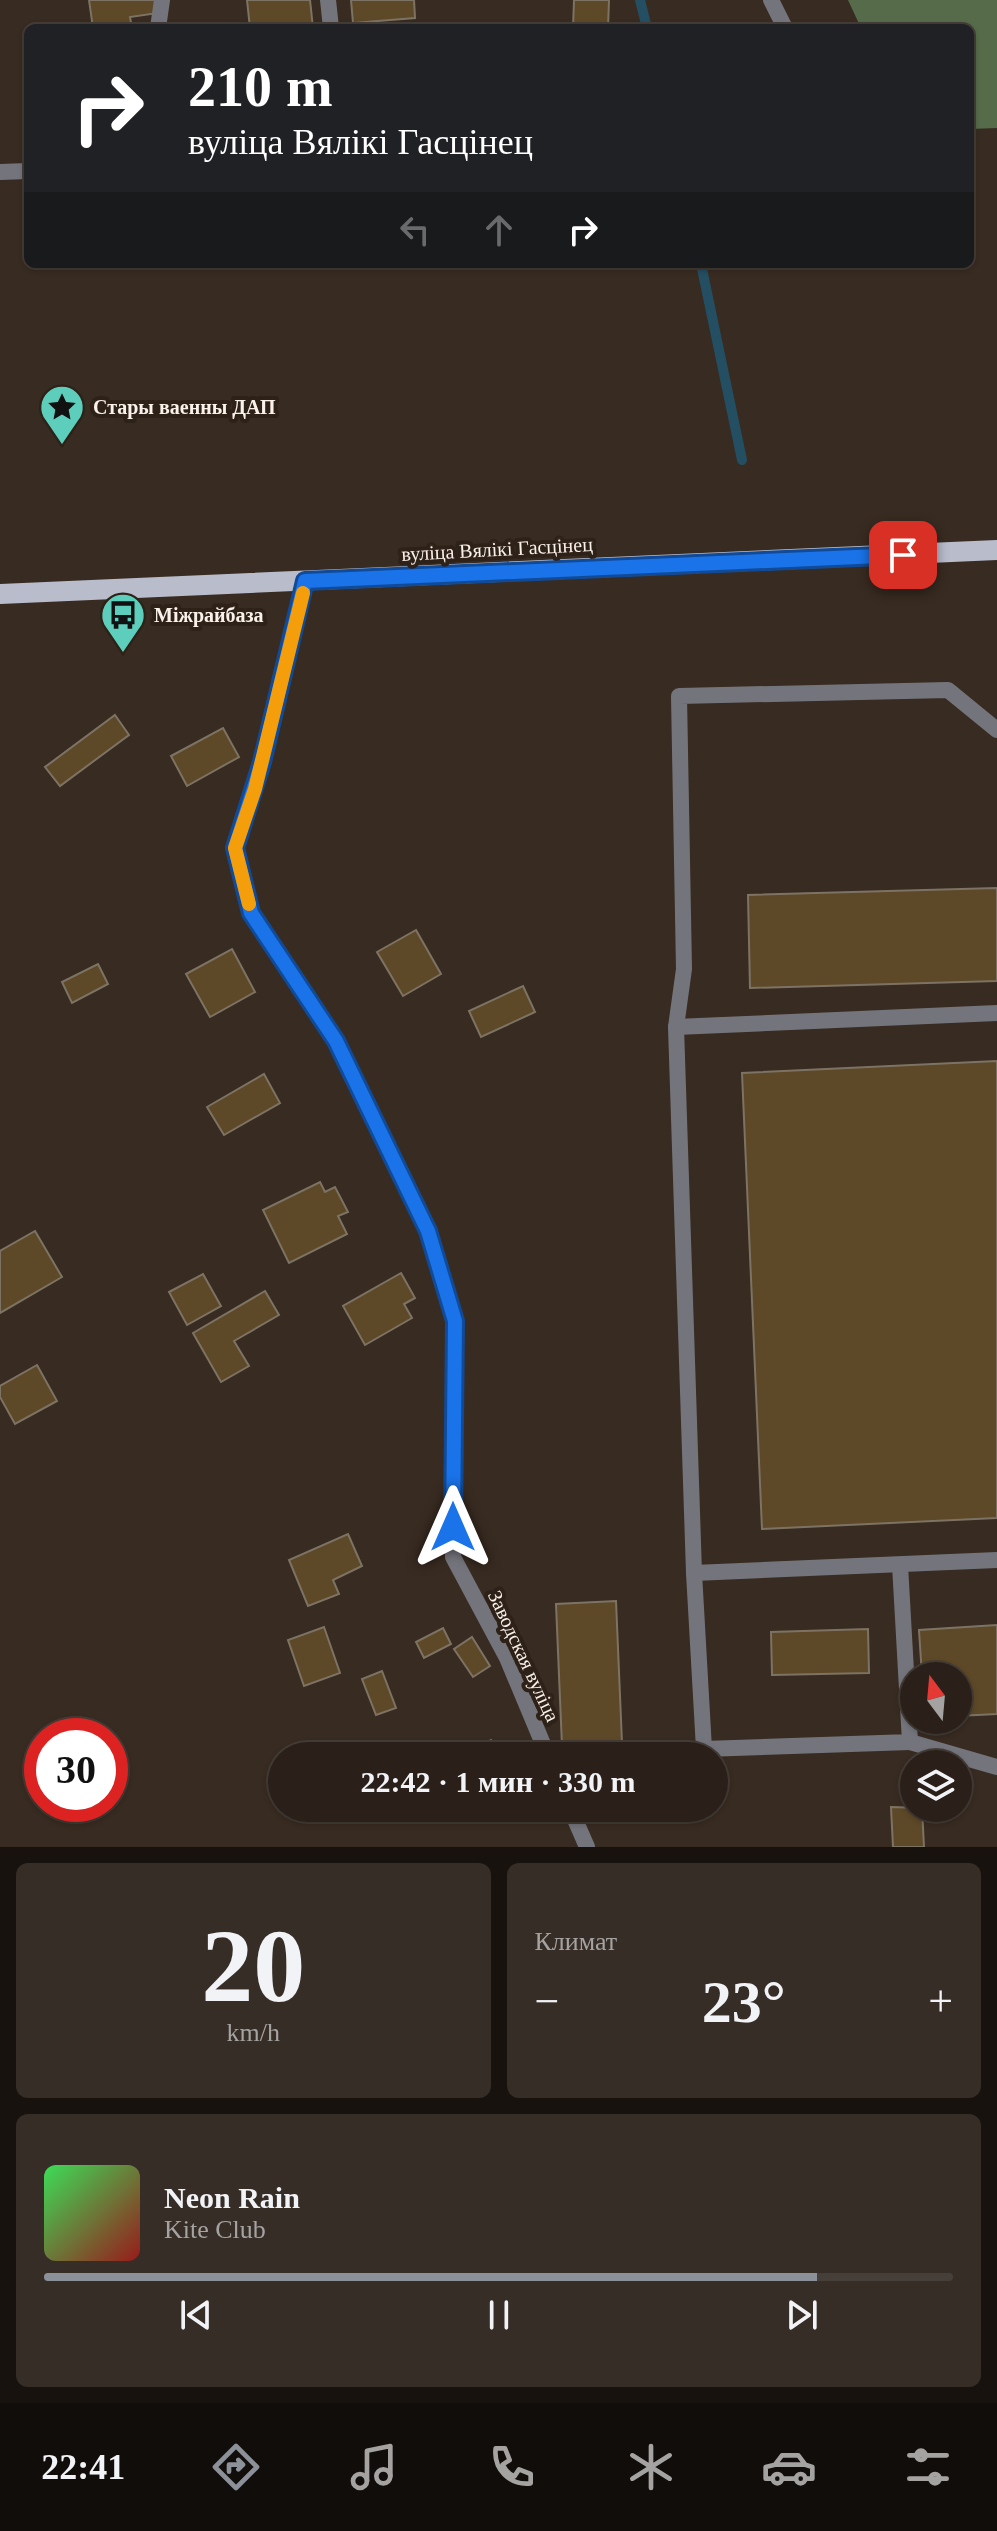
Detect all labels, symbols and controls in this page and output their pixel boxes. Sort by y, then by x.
icon: right [56,56,160,160]
text: 210 m [188,56,333,118]
text: вуліца Вялікі Гасцінец [188,122,533,162]
icon: left [393,208,437,252]
icon: ahead [477,208,521,252]
icon: right [561,208,605,252]
place icon: Стары ваенны ДАП [38,383,86,446]
place label: Стары ваенны ДАП [93,396,276,419]
pin [869,521,937,589]
street label: вуліца Вялікі Гасцінец [401,533,594,566]
icon: arrive [881,533,925,577]
bus stop icon: Міжрайбаза [99,591,147,654]
place label: Міжрайбаза [154,604,264,627]
position arrow [411,1485,495,1569]
street label: Заводская вуліца [483,1587,564,1726]
north arrow [900,1662,972,1734]
map controls [900,1662,972,1822]
speed limit sign: 30 [24,1718,128,1822]
button: layers [900,1750,972,1822]
text: 22:42 · 1 мин · 330 m [361,1765,636,1798]
text: 20 [201,1908,305,2023]
text: Климат [535,1927,617,1956]
text: 23° [702,1969,786,2035]
text: − [535,1977,559,2026]
text: + [928,1977,953,2026]
text: km/h [227,2018,280,2047]
text: Neon Rain [164,2181,300,2214]
text: Kite Club [164,2215,266,2244]
icon: previous [174,2293,218,2337]
icon: pause [477,2293,521,2337]
icon: next [780,2293,824,2337]
icon: directions [208,2439,264,2495]
icon: music [346,2439,402,2495]
icon: phone [484,2439,540,2495]
icon: climate [623,2439,679,2495]
icon: car [761,2439,817,2495]
icon: filters [900,2439,956,2495]
text: 22:41 [41,2447,125,2487]

